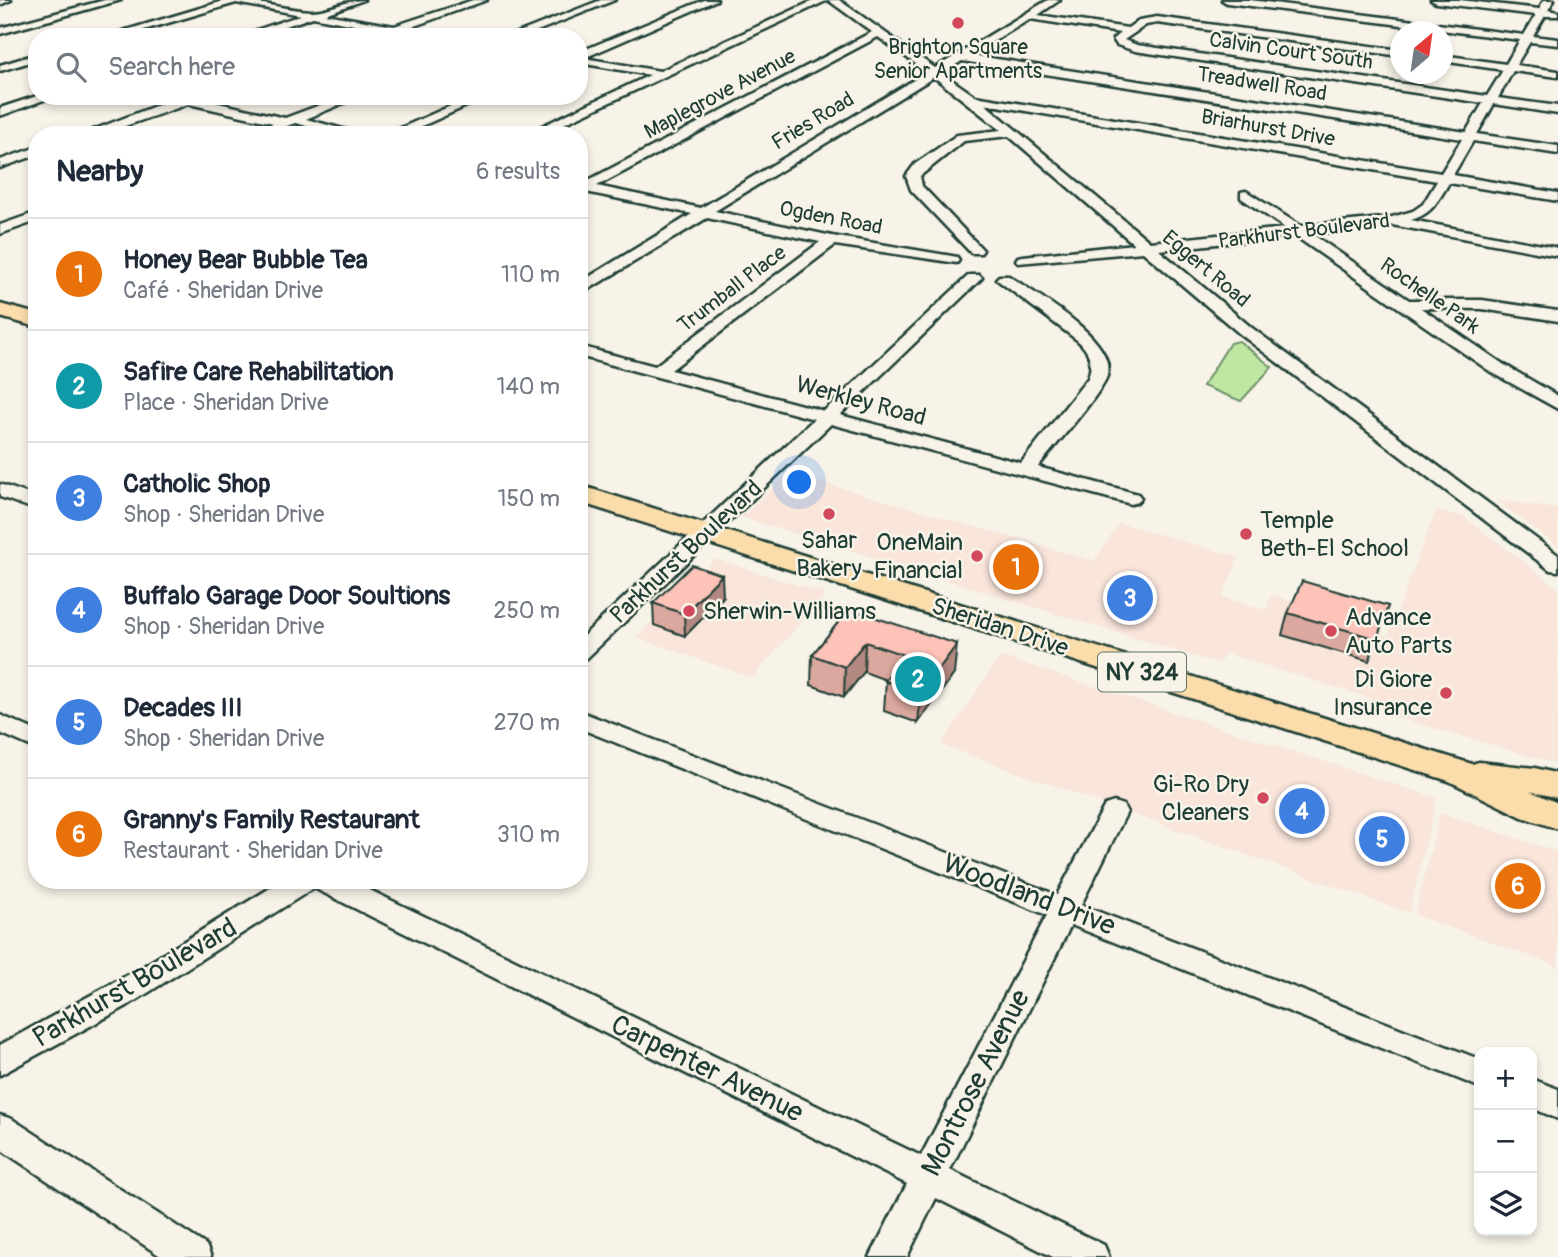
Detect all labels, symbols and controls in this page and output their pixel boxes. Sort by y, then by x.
marker: Brighton Square Senior Apartments [950,15,966,31]
north arrow [1390,21,1453,84]
street label: Calvin Court South [1207,26,1375,76]
search box [28,28,588,105]
place label: Brighton Square Senior Apartments [874,34,1043,85]
street label: Maplegrove Avenue [640,42,801,145]
icon: search [52,48,90,86]
text: Search here [108,51,235,83]
street label: Treadwell Road [1195,60,1329,108]
street label: Fries Road [767,86,859,156]
street label: Briarhurst Drive [1199,103,1338,153]
text: Nearby [56,153,143,190]
text: 6 results [476,157,560,186]
street label: Ogden Road [777,195,885,241]
street label: Parkhurst Boulevard [1217,207,1391,255]
street label: Eggert Road [1157,224,1255,314]
street label: Trumball Place [672,239,792,339]
text: Honey Bear Bubble Tea [123,244,368,276]
street label: Rochelle Park [1375,252,1485,340]
text: 1 [75,260,84,289]
text: 110 m [501,260,560,289]
text: Café · Sheridan Drive [123,276,323,305]
text: Safire Care Rehabilitation [123,356,394,388]
street label: Werkley Road [793,370,929,432]
text: 2 [73,372,85,401]
text: 140 m [497,372,560,401]
text: Place · Sheridan Drive [123,388,329,417]
your location [782,465,816,499]
text: Catholic Shop [123,468,271,500]
street label: Parkhurst Boulevard [604,474,768,630]
text: 3 [73,484,85,513]
text: 150 m [497,484,560,513]
text: Shop · Sheridan Drive [123,500,324,529]
marker: Sahar Bakery [821,506,837,522]
place label: Temple Beth-El School [1260,506,1409,563]
place label: Sahar Bakery [796,526,862,583]
marker: Temple Beth-El School [1238,526,1254,542]
place label: OneMain Financial [874,528,963,585]
pin: 1 [993,541,1039,593]
marker: OneMain Financial [969,548,985,564]
pin: 3 [1107,572,1153,624]
text: Buffalo Garage Door Soultions [123,580,450,612]
street label: Sheridan Drive [928,591,1072,663]
text: 4 [72,596,86,625]
text: 250 m [494,596,560,625]
place label: Sherwin-Williams [703,597,876,626]
marker: Sherwin-Williams [681,603,697,619]
place label: Advance Auto Parts [1345,603,1452,660]
text: Shop · Sheridan Drive [123,612,324,641]
marker: Advance Auto Parts [1323,623,1339,639]
road number: NY 324 [1098,652,1186,692]
pin: 2 [895,653,941,705]
place label: Di Giore Insurance [1333,665,1432,722]
marker: Di Giore Insurance [1438,685,1454,701]
text: Decades III [123,692,243,724]
text: 5 [73,708,85,737]
text: 270 m [494,708,560,737]
text: Shop · Sheridan Drive [123,724,324,753]
place label: Gi-Ro Dry Cleaners [1153,770,1249,827]
pin: 4 [1279,785,1325,837]
marker: Gi-Ro Dry Cleaners [1255,790,1271,806]
text: Granny's Family Restaurant [123,804,420,836]
pin: 5 [1359,813,1405,865]
text: 6 [72,820,86,849]
text: 310 m [497,820,560,849]
text: Restaurant · Sheridan Drive [123,836,383,865]
street label: Woodland Drive [938,846,1120,944]
pin: 6 [1495,860,1541,912]
street label: Parkhurst Boulevard [27,910,243,1056]
street label: Montrose Avenue [914,984,1038,1182]
street label: Carpenter Avenue [605,1007,809,1131]
map controls [1474,1047,1537,1236]
button: + [1474,1047,1537,1110]
button: − [1474,1110,1537,1173]
button: layers [1474,1173,1537,1236]

